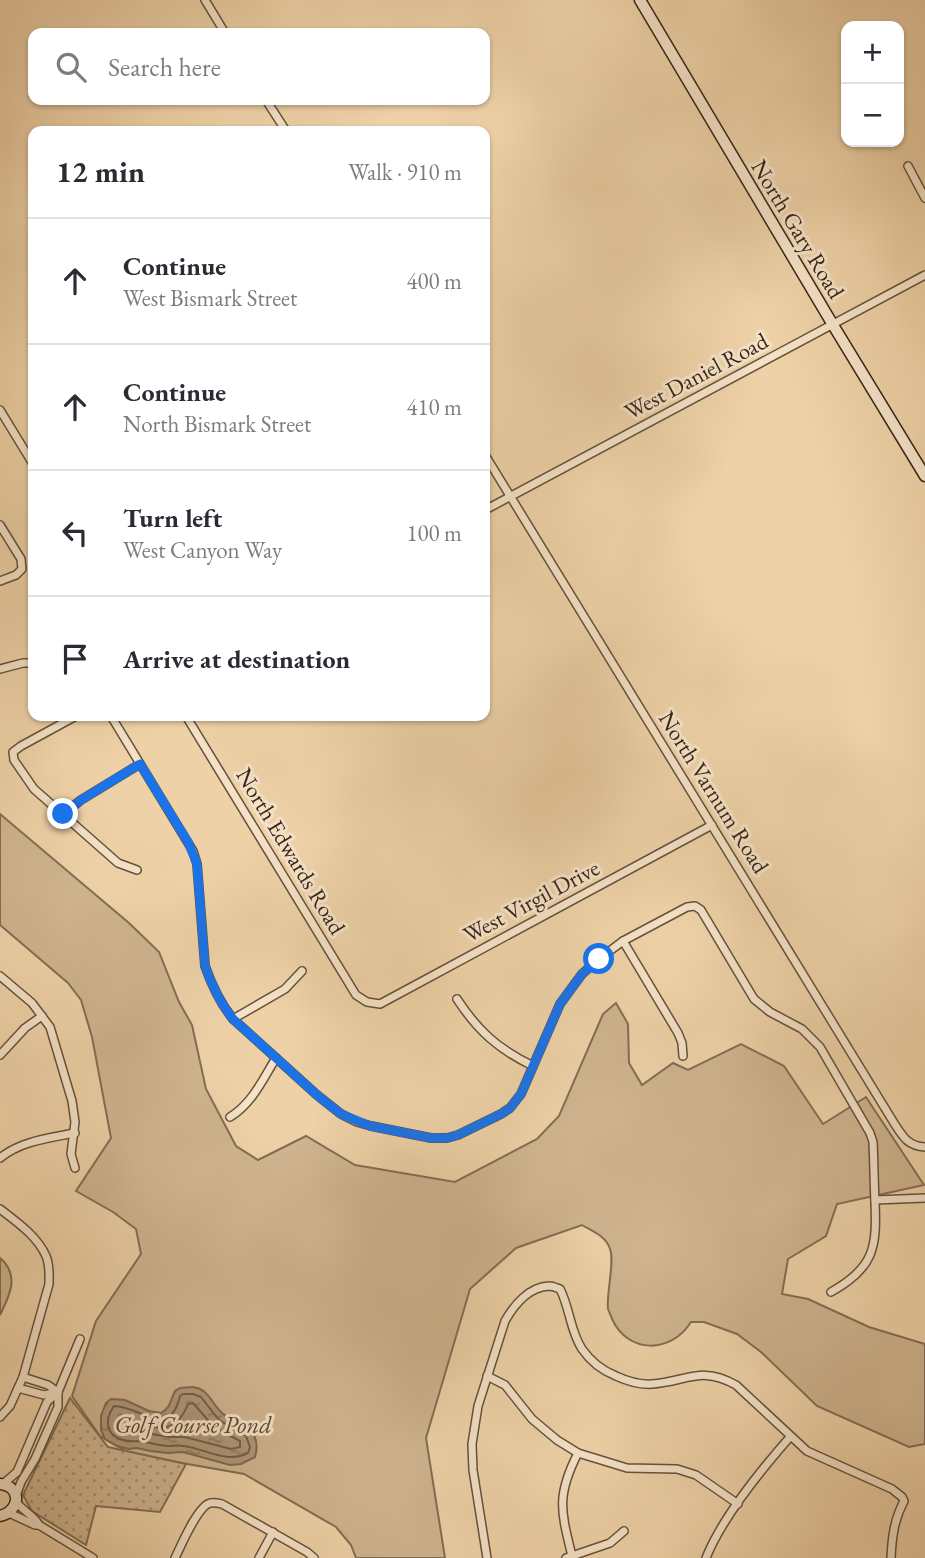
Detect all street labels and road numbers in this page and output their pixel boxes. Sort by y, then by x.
street label: North Gary Road [745,154,852,304]
street label: West Daniel Road [619,325,773,426]
street label: North Varnum Road [652,705,776,879]
street label: North Edwards Road [229,762,353,940]
street label: West Virgil Drive [458,852,604,950]

